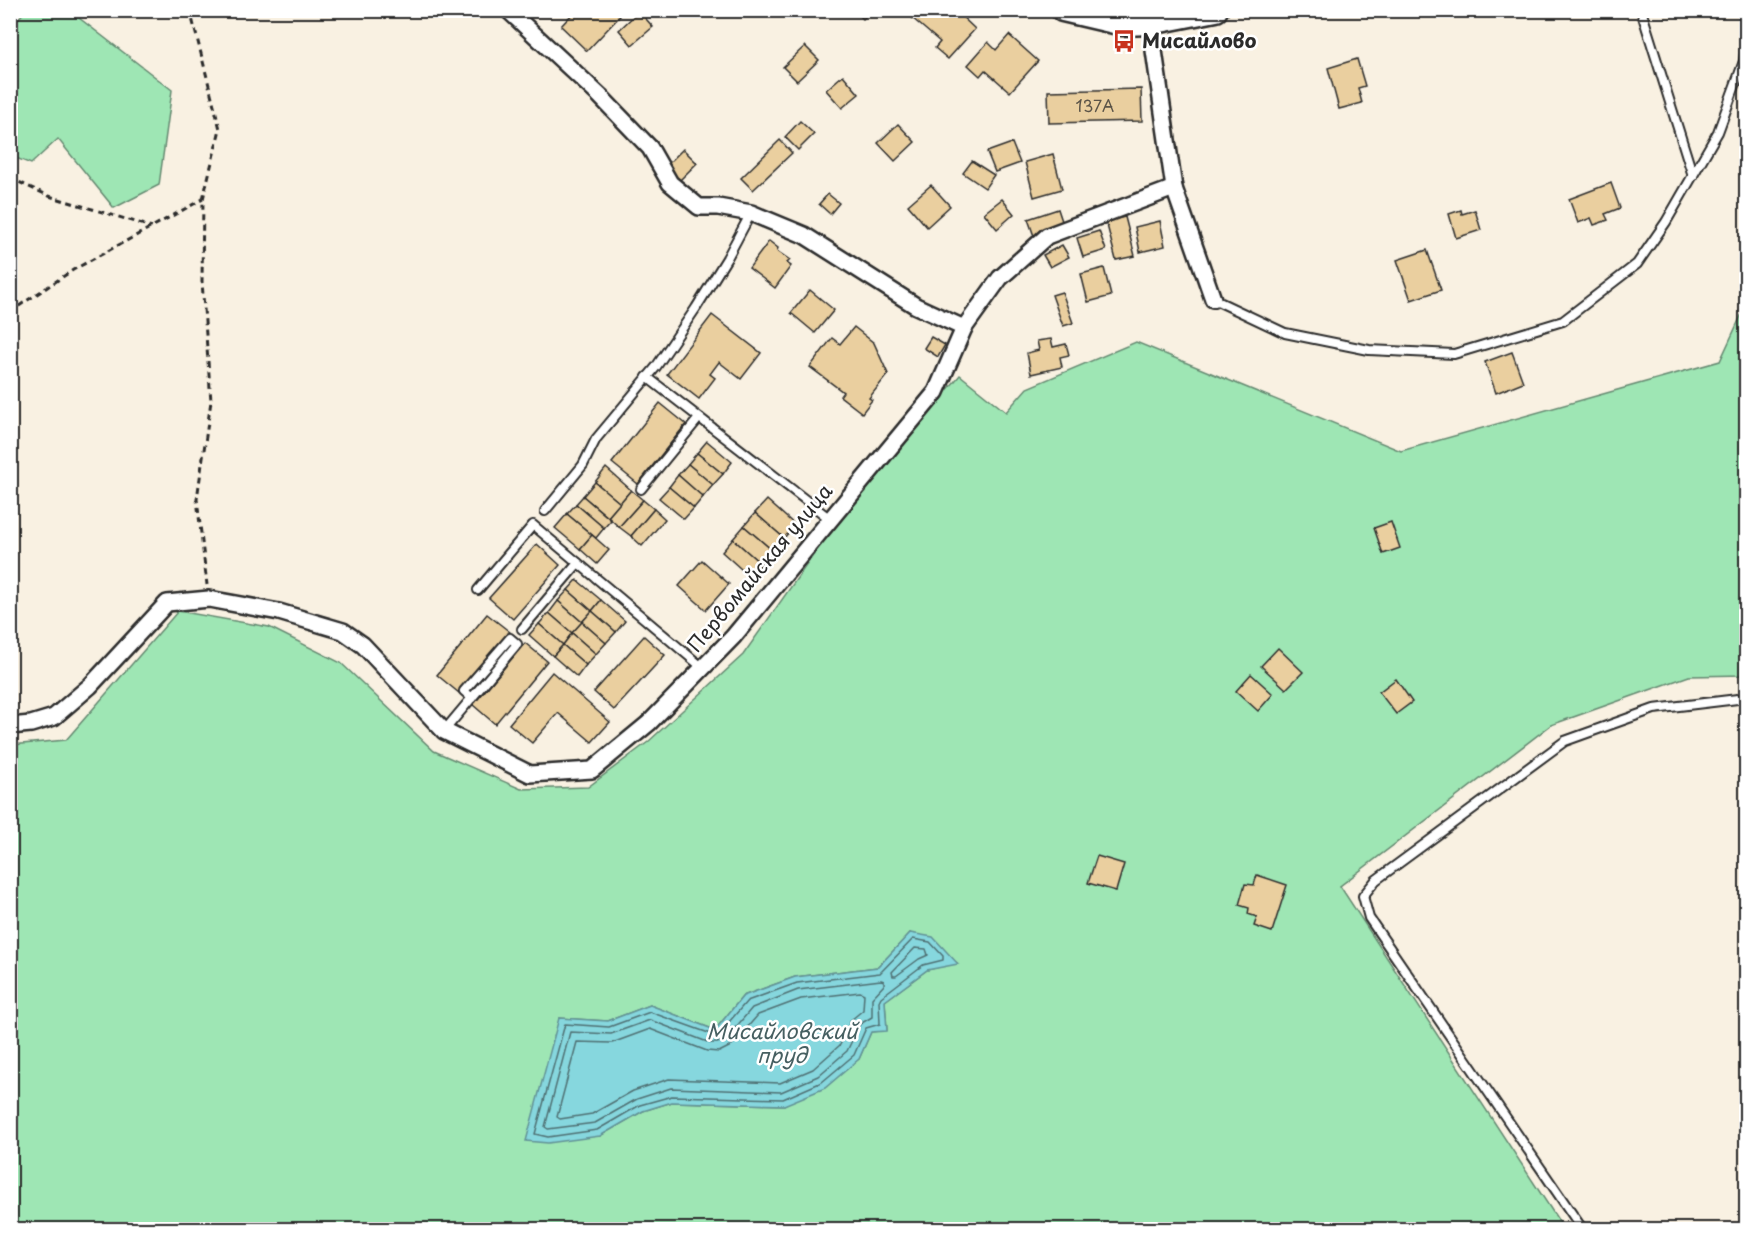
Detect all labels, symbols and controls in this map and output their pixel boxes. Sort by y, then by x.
place label: Мисайлово [1142,25,1257,55]
bus stop icon: Мисайлово [1111,28,1137,54]
house number: 137А [1076,93,1114,117]
street label: Первомайская улица [680,476,839,658]
water label: Мисайловский пруд [707,1014,860,1070]

